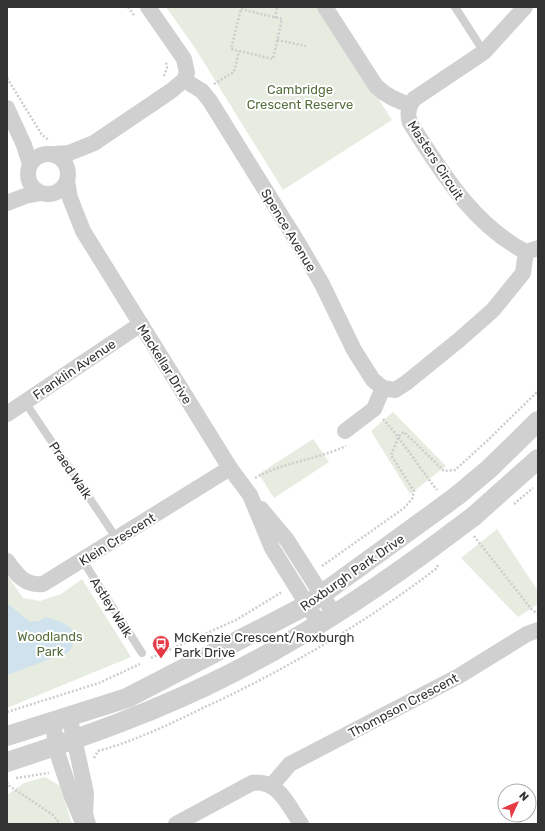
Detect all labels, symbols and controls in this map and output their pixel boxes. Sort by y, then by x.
park label: Cambridge Crescent Reserve [247,82,353,112]
street label: Masters Circuit [404,118,467,203]
street label: Spence Avenue [258,186,319,274]
street label: Mackellar Drive [134,322,195,407]
street label: Franklin Avenue [30,336,119,403]
street label: Praed Walk [46,439,95,502]
street label: Klein Crescent [76,510,158,569]
street label: Roxburgh Park Drive [297,531,408,615]
street label: Astley Walk [87,575,136,640]
park label: Woodlands Park [17,629,83,659]
place label: McKenzie Crescent/Roxburgh Park Drive [174,630,355,660]
bus stop icon: McKenzie Crescent/Roxburgh Park Drive [151,634,171,659]
street label: Thompson Crescent [346,670,461,741]
north arrow [497,783,537,823]
text: N [516,789,531,804]

